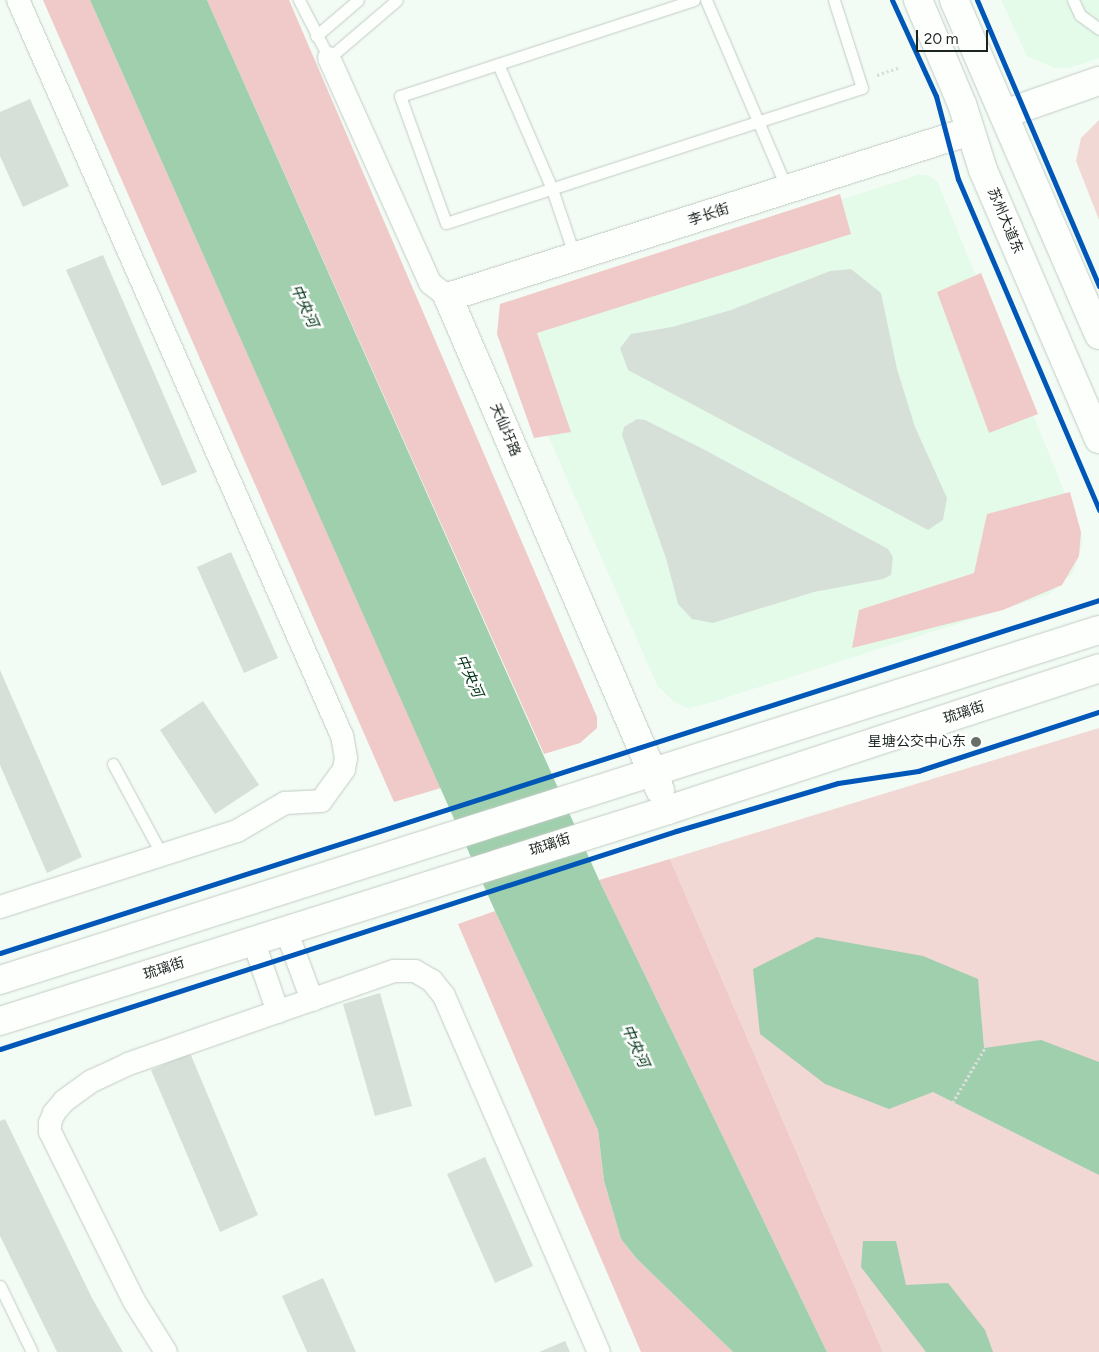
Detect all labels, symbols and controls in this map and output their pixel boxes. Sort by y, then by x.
scale bar [919,20,992,52]
text: 20 m [924,30,958,48]
street label: 苏州大道东 [984,186,1026,256]
street label: 李长街 [686,201,732,229]
water label: 中央河 [287,282,321,330]
street label: 天仙圩路 [486,401,524,459]
water label: 中央河 [452,652,486,700]
street label: 琉璃街 [941,699,987,727]
place label: 星塘公交中心东 [868,734,966,750]
marker: 星塘公交中心东 [970,736,982,748]
street label: 琉璃街 [527,831,573,859]
street label: 琉璃街 [141,955,187,983]
water label: 中央河 [618,1022,652,1070]

